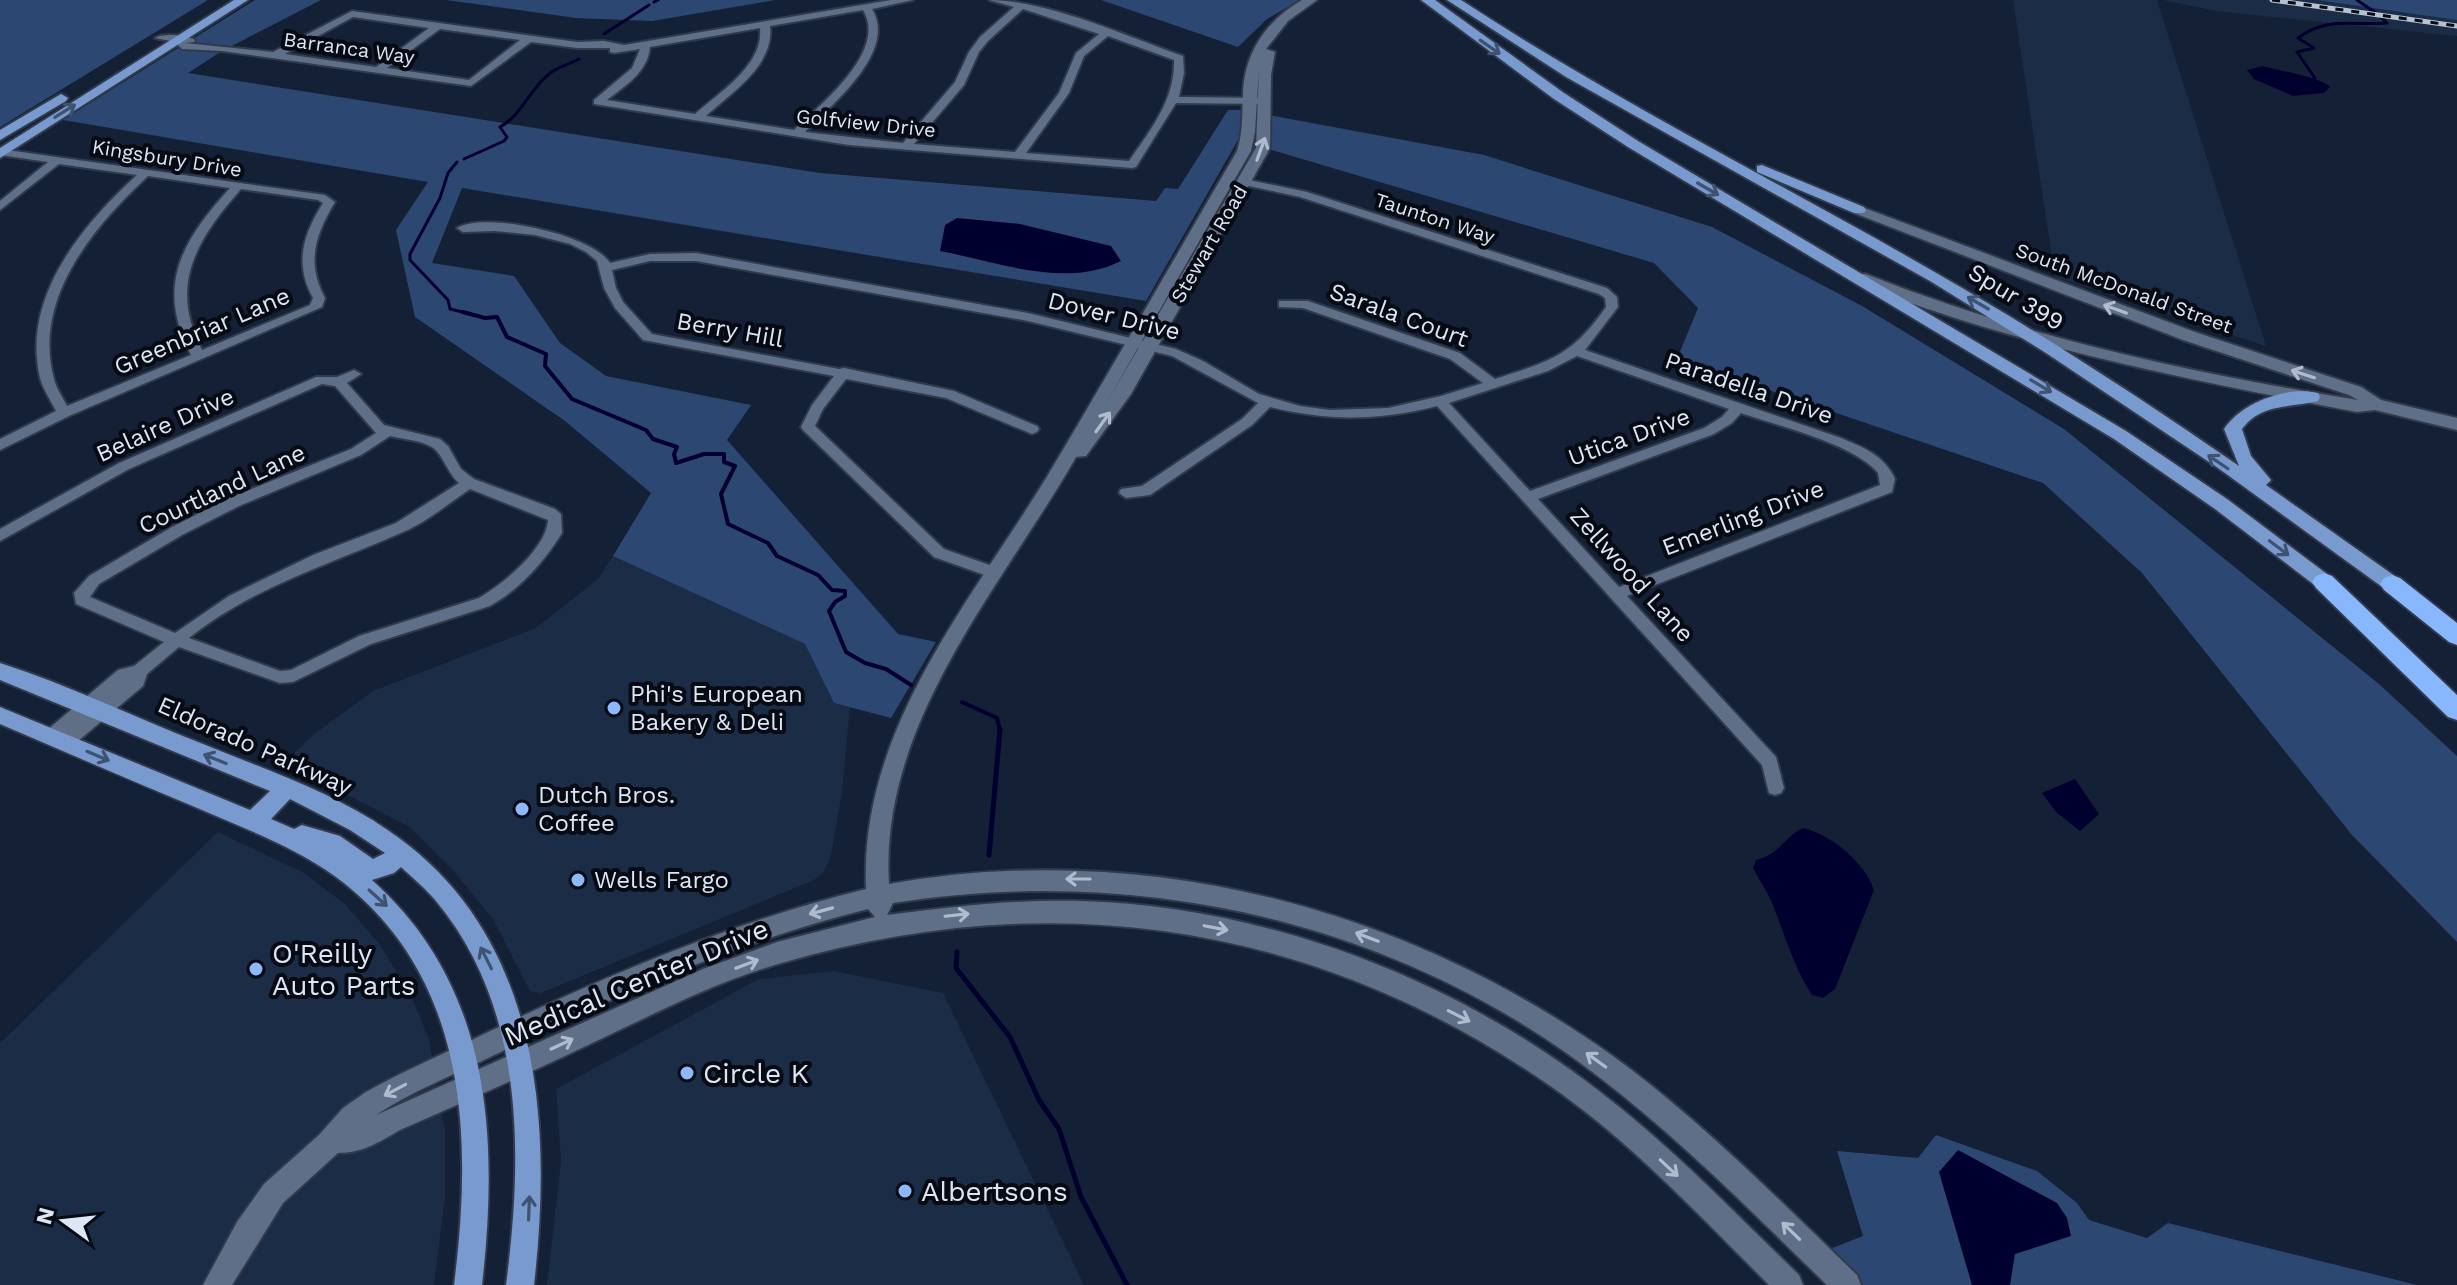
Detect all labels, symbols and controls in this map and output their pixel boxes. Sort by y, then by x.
street label: Barranca Way [282,27,417,69]
one-way arrow [1478,39,1500,55]
one-way arrow [53,103,76,119]
street label: Golfview Drive [795,104,937,142]
street label: Kingsbury Drive [90,134,244,182]
one-way arrow [1255,137,1269,161]
street label: Stewart Road [1166,181,1252,307]
one-way arrow [1696,181,1719,197]
street label: Taunton Way [1372,187,1499,249]
street label: South McDonald Street [2012,238,2236,339]
street label: Spur 399 [1963,258,2069,336]
street label: Sarala Court [1326,277,1472,353]
street label: Greenbriar Lane [110,281,294,381]
street label: Dover Drive [1045,286,1183,346]
one-way arrow [1966,295,1990,310]
one-way arrow [2103,301,2128,316]
street label: Berry Hill [675,307,786,353]
street label: Paradella Drive [1661,346,1837,430]
one-way arrow [2291,366,2316,381]
one-way arrow [2029,379,2052,395]
street label: Belaire Drive [92,382,238,468]
street label: Utica Drive [1564,402,1694,472]
one-way arrow [1095,412,1112,433]
street label: Courtland Lane [134,438,310,540]
one-way arrow [2207,454,2229,470]
street label: Emerling Drive [1658,474,1828,562]
street label: Zellwood Lane [1564,502,1700,648]
one-way arrow [2268,540,2289,557]
place label: Phi's European Bakery & Deli [630,680,803,736]
street label: Eldorado Parkway [154,691,357,802]
marker: Phi's European Bakery & Deli [605,699,623,717]
one-way arrow [85,750,110,765]
one-way arrow [203,751,228,765]
place label: Dutch Bros. Coffee [538,781,675,837]
marker: Dutch Bros. Coffee [513,800,531,818]
place label: Wells Fargo [594,866,729,894]
marker: Wells Fargo [569,871,587,889]
one-way arrow [1065,871,1092,887]
one-way arrow [367,889,387,907]
one-way arrow [809,904,834,919]
one-way arrow [943,907,970,922]
street label: Medical Center Drive [499,912,773,1053]
one-way arrow [1203,921,1228,936]
one-way arrow [1355,929,1380,943]
place label: O'Reilly Auto Parts [272,937,416,1002]
one-way arrow [478,946,494,970]
one-way arrow [734,956,759,970]
marker: O'Reilly Auto Parts [247,960,265,978]
one-way arrow [1447,1009,1471,1024]
one-way arrow [550,1036,574,1051]
one-way arrow [1585,1052,1607,1068]
place label: Circle K [703,1057,809,1090]
marker: Circle K [678,1064,696,1082]
one-way arrow [383,1083,407,1099]
one-way arrow [1659,1159,1679,1178]
place label: Albertsons [921,1175,1068,1208]
north arrow [24,1181,104,1261]
marker: Albertsons [896,1182,914,1200]
one-way arrow [522,1195,537,1222]
text: N [31,1205,59,1227]
one-way arrow [1782,1222,1801,1241]

